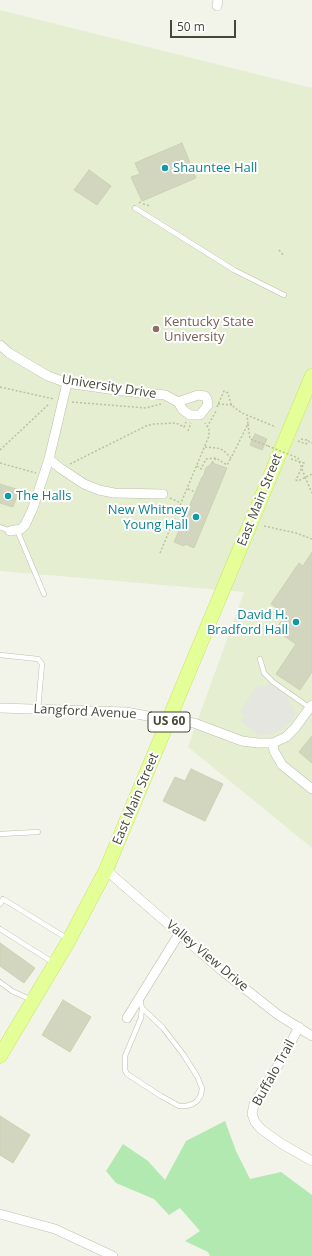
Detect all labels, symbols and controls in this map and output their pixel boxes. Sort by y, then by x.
scale bar [172,12,238,38]
text: 50 m [177,18,205,35]
place label: Shauntee Hall [173,160,257,176]
marker: Shauntee Hall [160,163,170,173]
place label: Kentucky State University [164,314,254,345]
marker: Kentucky State University [151,324,161,334]
street label: University Drive [61,372,157,402]
street label: East Main Street [234,451,286,549]
place label: The Halls [16,488,71,504]
marker: The Halls [3,491,13,501]
place label: New Whitney Young Hall [108,502,188,533]
marker: New Whitney Young Hall [191,512,201,522]
place label: David H. Bradford Hall [207,607,288,638]
marker: David H. Bradford Hall [291,617,301,627]
street label: Langford Avenue [33,702,137,722]
road number: US 60 [148,712,190,732]
street label: East Main Street [110,751,162,847]
street label: Valley View Drive [163,917,251,995]
street label: Buffalo Trail [249,1037,299,1109]

